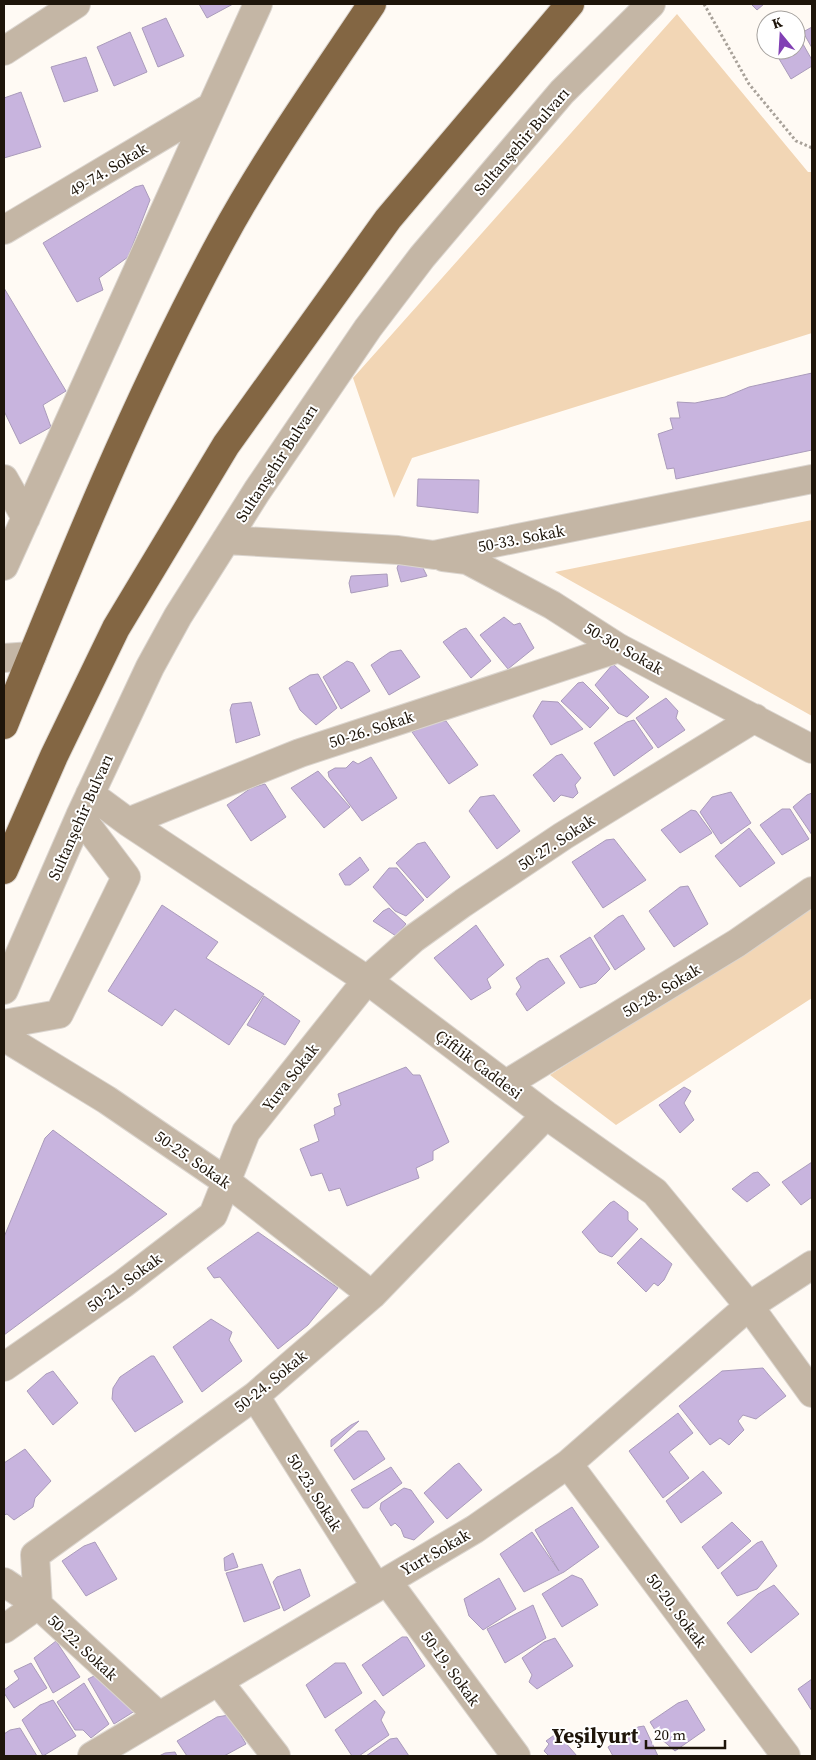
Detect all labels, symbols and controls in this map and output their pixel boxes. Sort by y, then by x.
north arrow [756,10,806,60]
text: K [769,12,785,34]
street label: Sultanşehir Bulvarı [468,82,574,200]
street label: 49-74. Sokak [65,137,152,201]
street label: Sultanşehir Bulvarı [230,400,322,526]
street label: 50-33. Sokak [476,519,567,557]
street label: 50-30. Sokak [580,616,668,680]
street label: 50-26. Sokak [326,705,416,753]
street label: Sultanşehir Bulvarı [42,750,118,884]
street label: 50-27. Sokak [513,809,599,875]
street label: 50-28. Sokak [618,958,705,1022]
street label: Çiftlik Caddesi [431,1024,527,1104]
street label: Yuva Sokak [257,1039,323,1115]
street label: 50-25. Sokak [151,1125,236,1193]
street label: 50-21. Sokak [82,1247,166,1317]
street label: 50-24. Sokak [229,1345,311,1417]
street label: 50-23. Sokak [282,1449,348,1535]
street label: Yurt Sokak [396,1523,474,1581]
street label: 50-20. Sokak [642,1568,712,1652]
street label: 50-22. Sokak [43,1609,123,1685]
street label: 50-19. Sokak [416,1626,486,1710]
scale bar [646,1718,725,1750]
district label: Yeşilyurt [552,1721,639,1750]
text: 20 m [654,1724,686,1745]

